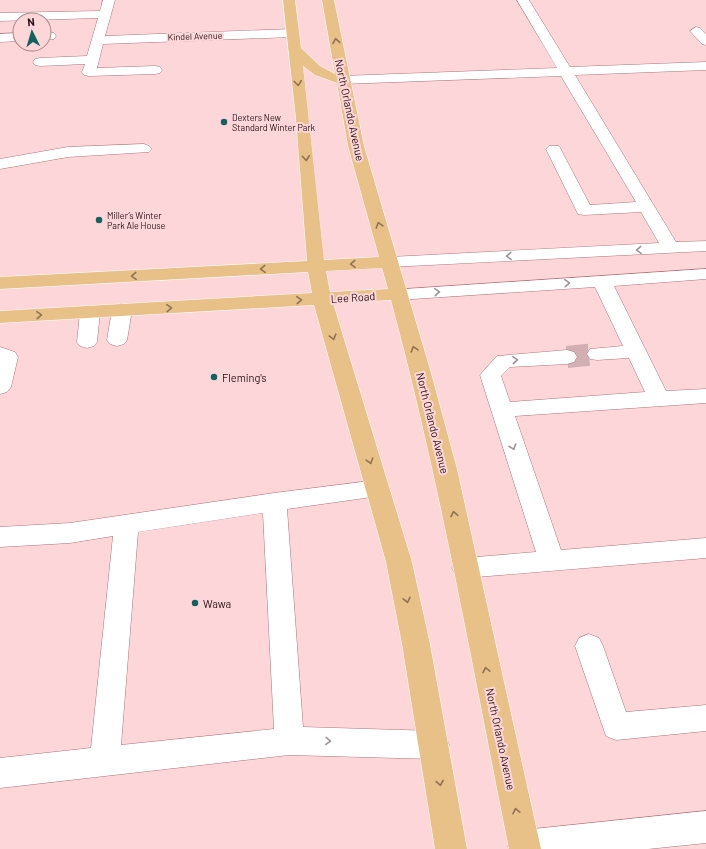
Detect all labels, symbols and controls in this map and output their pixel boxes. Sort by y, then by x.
north arrow [12,12,52,52]
text: N [27,15,35,28]
street label: Kindel Avenue [167,30,223,42]
one-way arrow [332,38,340,45]
street label: North Orlando Avenue [333,58,367,162]
one-way arrow [293,80,302,87]
place label: Dexters New Standard Winter Park [232,112,316,133]
marker: Dexters New Standard Winter Park [219,117,229,127]
one-way arrow [302,155,311,161]
place label: Miller’s Winter Park Ale House [107,210,166,231]
marker: Miller’s Winter Park Ale House [94,215,104,225]
one-way arrow [375,221,384,228]
one-way arrow [636,245,642,254]
one-way arrow [506,252,512,261]
one-way arrow [350,260,356,269]
one-way arrow [260,265,266,273]
one-way arrow [131,271,137,280]
one-way arrow [564,279,570,288]
one-way arrow [434,287,440,296]
street label: Lee Road [330,289,376,305]
one-way arrow [296,296,302,305]
one-way arrow [166,303,172,312]
one-way arrow [36,310,42,319]
one-way arrow [328,333,336,340]
one-way arrow [410,346,419,353]
one-way arrow [512,356,518,365]
place label: Fleming's [222,371,267,384]
street label: North Orlando Avenue [414,371,452,475]
marker: Fleming's [209,372,219,382]
one-way arrow [508,443,517,450]
one-way arrow [365,458,374,465]
one-way arrow [450,511,458,517]
place label: Wawa [203,597,231,610]
one-way arrow [402,597,410,603]
marker: Wawa [190,598,200,608]
one-way arrow [483,667,491,673]
street label: North Orlando Avenue [484,687,518,791]
one-way arrow [325,737,331,746]
one-way arrow [435,780,444,786]
one-way arrow [513,808,521,814]

